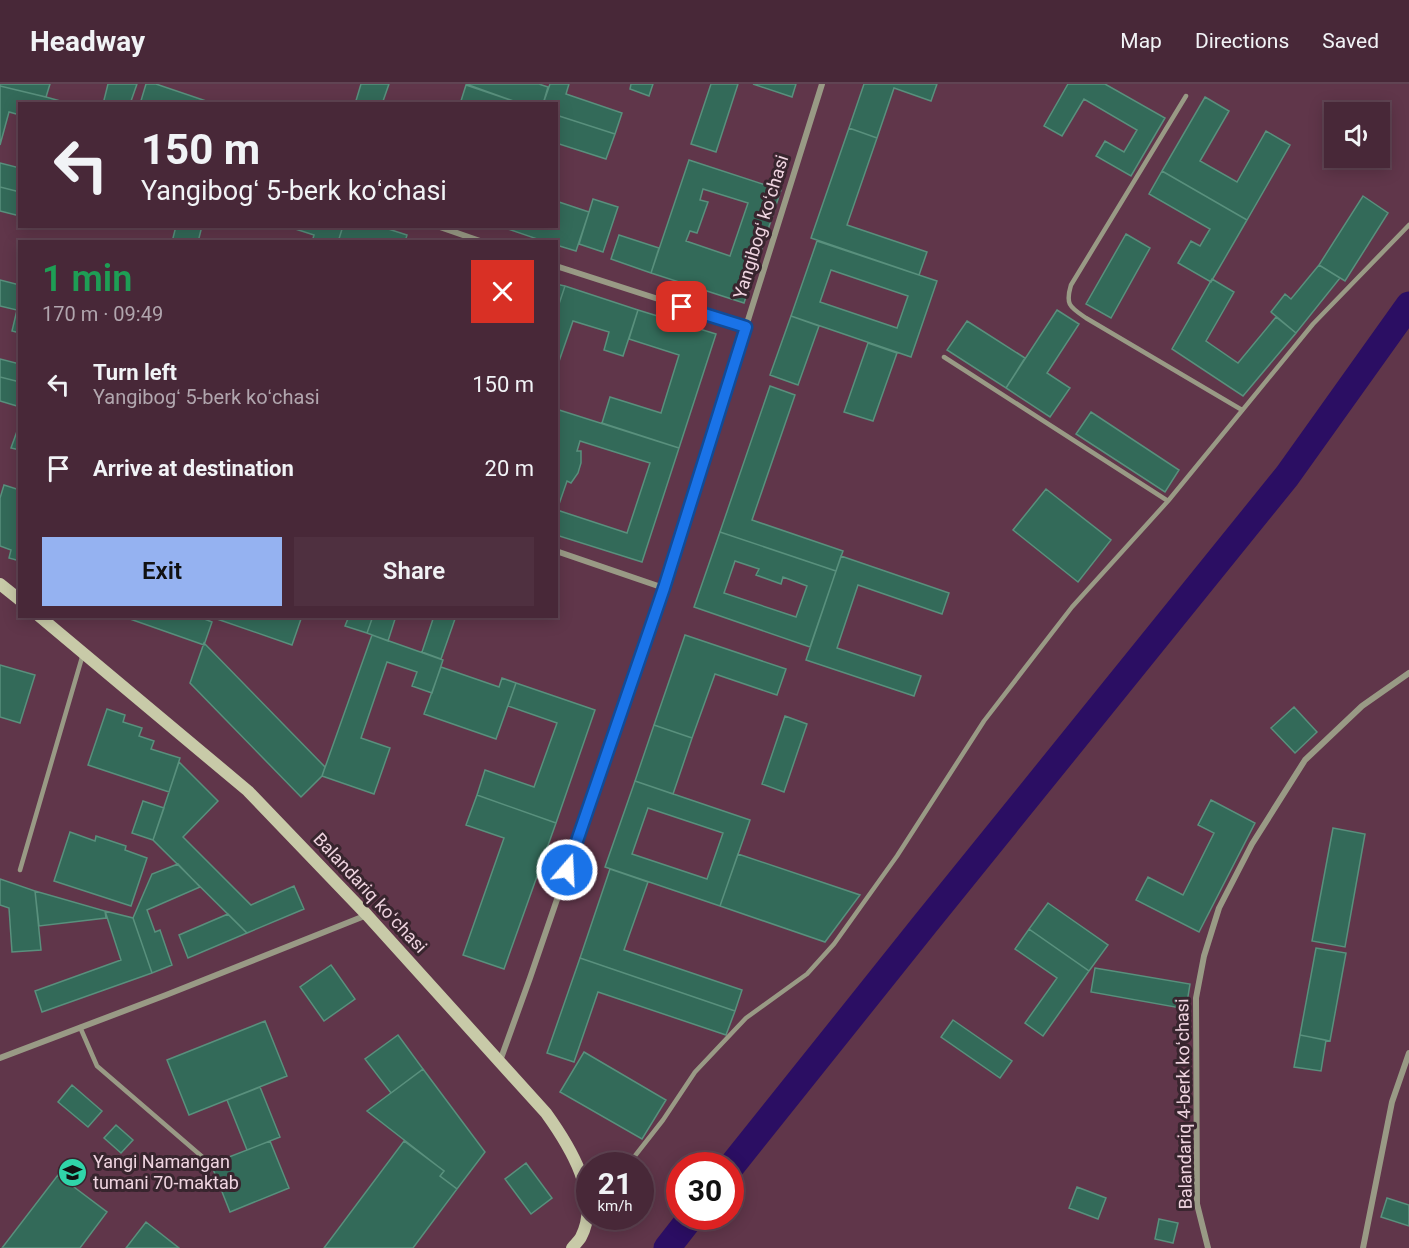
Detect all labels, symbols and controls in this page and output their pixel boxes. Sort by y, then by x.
text: Headway [30,25,145,58]
text: Map [1120,29,1162,53]
text: Directions [1195,29,1289,53]
text: Saved [1322,29,1379,53]
map controls [1324,102,1390,168]
button: sound [1324,102,1390,168]
text: 150 m [141,125,260,174]
icon: left [42,126,120,204]
street label: Yangibogʻ koʻchasi [729,152,792,301]
text: Yangibogʻ 5-berk koʻchasi [141,175,447,207]
text: 1 min [42,258,132,300]
button: close [471,260,534,323]
pin [656,281,707,332]
icon: arrive [665,290,698,323]
text: 170 m · 09:49 [42,302,163,326]
text: Turn left [93,360,177,385]
icon: left [42,368,75,401]
text: 150 m [472,372,534,397]
text: Yangibogʻ 5-berk koʻchasi [93,385,320,409]
icon: arrive [42,452,75,485]
text: Arrive at destination [93,456,294,481]
text: 20 m [485,456,534,481]
button: Exit [42,537,282,606]
button: Share [294,537,534,606]
street label: Balandariq koʻchasi [309,828,431,957]
position arrow [535,838,599,902]
street label: Balandariq 4-berk koʻchasi [1171,998,1196,1210]
place label: Yangi Namangan tumani 70-maktab [93,1151,239,1193]
speed limit sign: 30 [666,1152,744,1230]
school or university icon: Yangi Namangan tumani 70-maktab [56,1156,88,1188]
text: 21 [598,1166,632,1201]
text: km/h [597,1197,633,1215]

